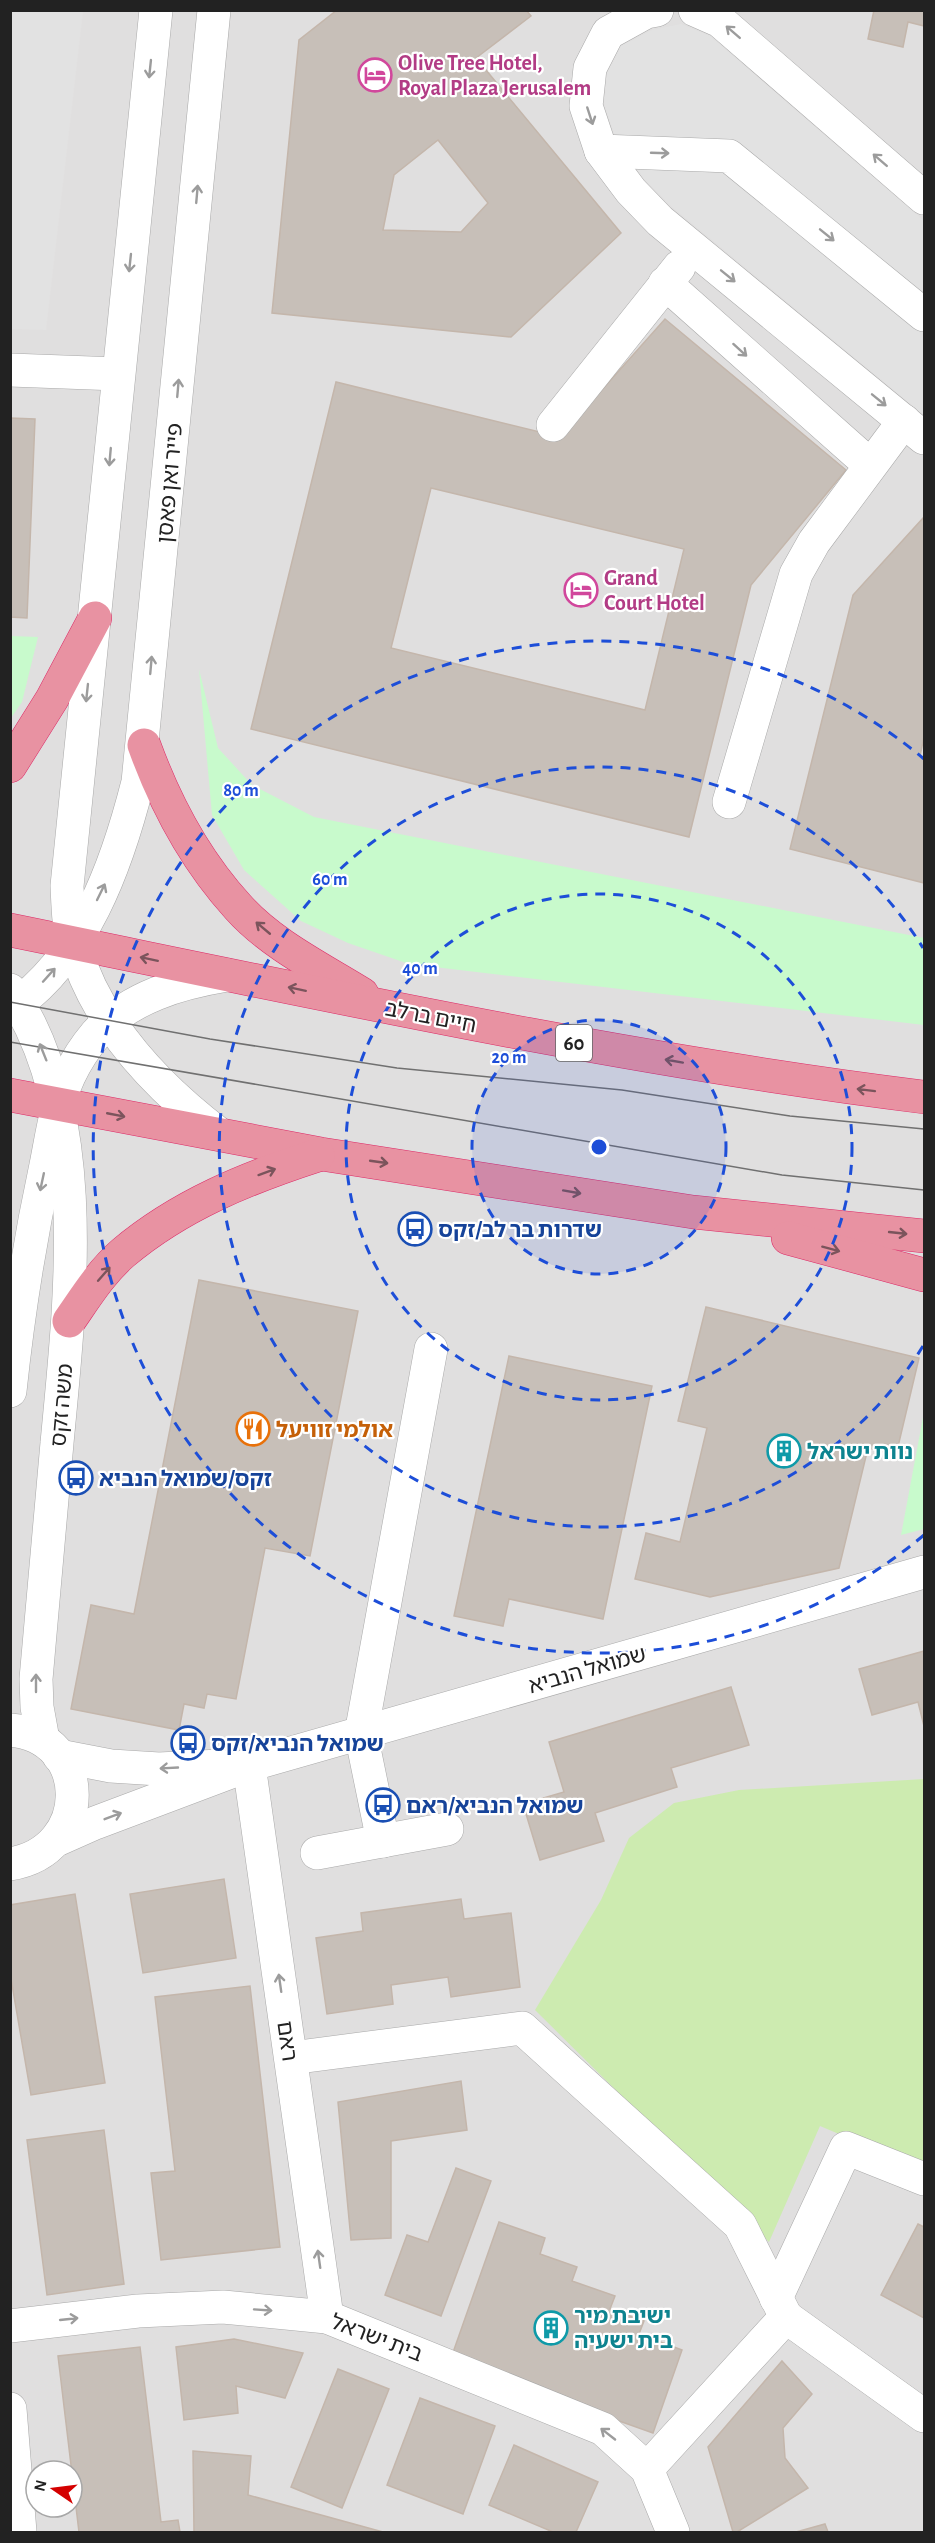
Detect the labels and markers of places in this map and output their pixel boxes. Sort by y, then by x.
place label: Olive Tree Hotel, Royal Plaza Jerusalem [398,52,591,100]
hotel icon: Olive Tree Hotel, Royal Plaza Jerusalem [357,57,393,93]
place label: Grand Court Hotel [604,567,705,614]
hotel icon: Grand Court Hotel [563,572,599,608]
centre of rings [589,1137,609,1157]
bus stop icon: שדרות בר לב/זקס [397,1211,433,1247]
place label: שדרות בר לב/זקס [438,1219,602,1241]
restaurant icon: אולמי זוויעל [235,1411,271,1447]
place label: אולמי זוויעל [276,1419,393,1441]
building icon: נוות ישראל [766,1433,802,1469]
place label: נוות ישראל [807,1441,913,1463]
bus stop icon: זקס/שמואל הנביא [58,1460,94,1496]
place label: זקס/שמואל הנביא [99,1468,272,1490]
bus stop icon: שמואל הנביא/זקס [170,1725,206,1761]
place label: שמואל הנביא/זקס [211,1733,384,1755]
bus stop icon: שמואל הנביא/ראם [365,1787,401,1823]
place label: שמואל הנביא/ראם [406,1795,584,1817]
place label: ישיבת מיר בית ישעיה [574,2305,673,2352]
building icon: ישיבת מיר בית ישעיה [533,2310,569,2346]

